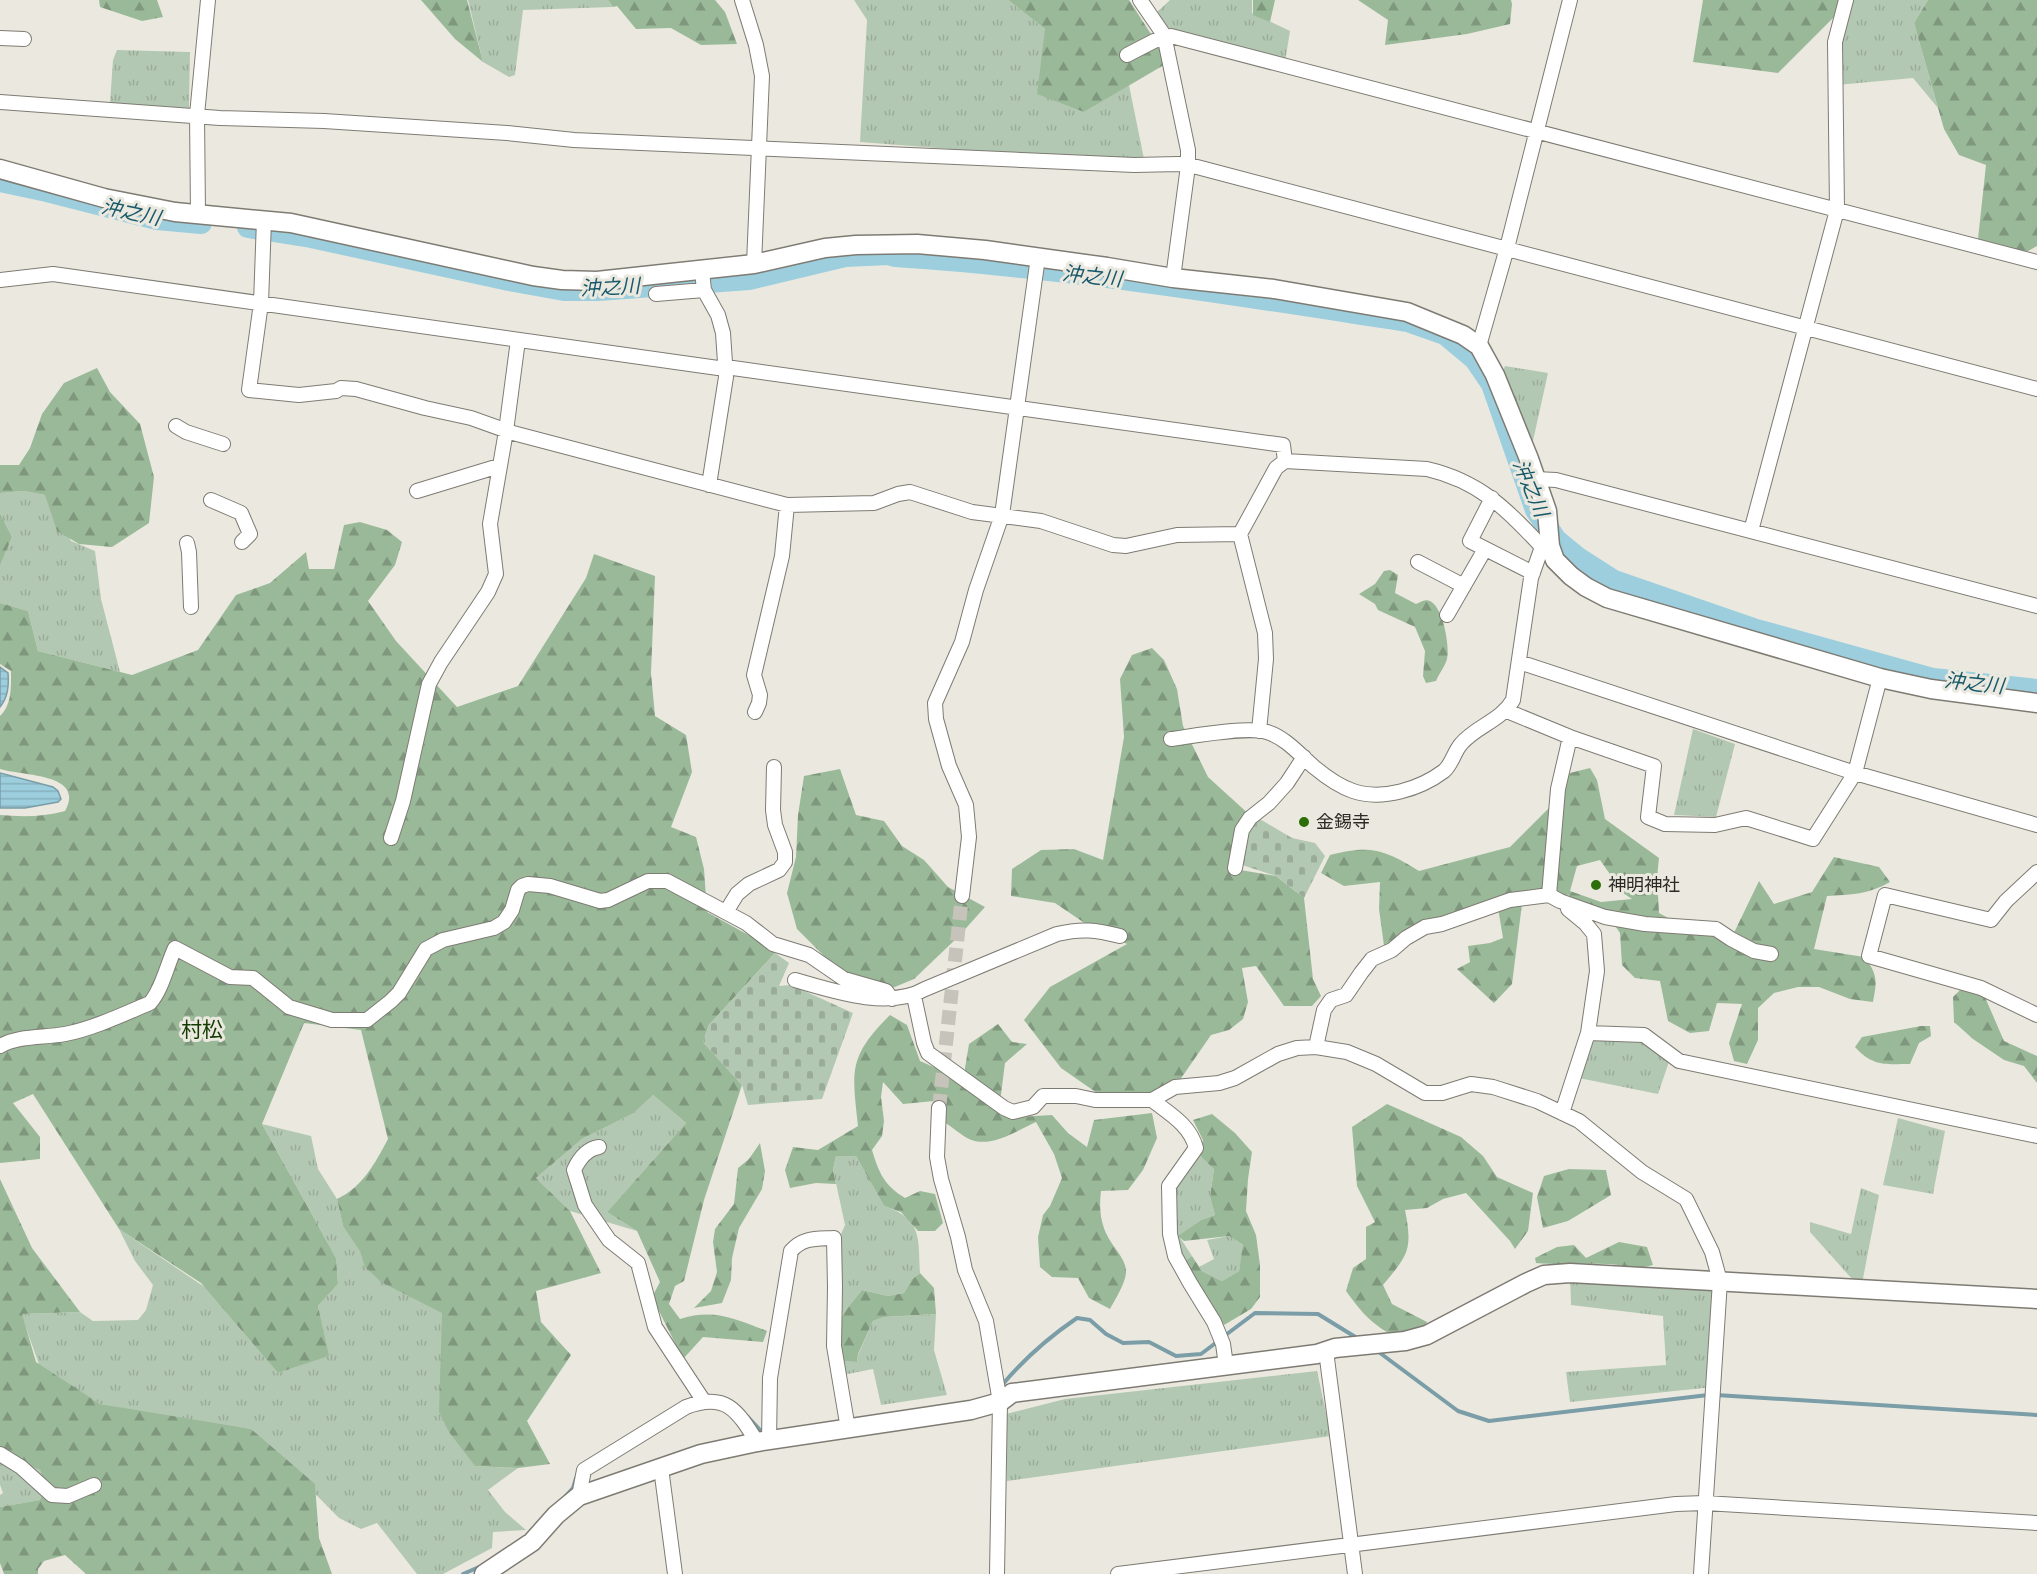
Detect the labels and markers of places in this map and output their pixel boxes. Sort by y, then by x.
place label: 金錫寺 [1316,810,1370,833]
marker: 金錫寺 [1297,815,1311,829]
place label: 神明神社 [1608,873,1680,896]
marker: 神明神社 [1589,878,1603,892]

